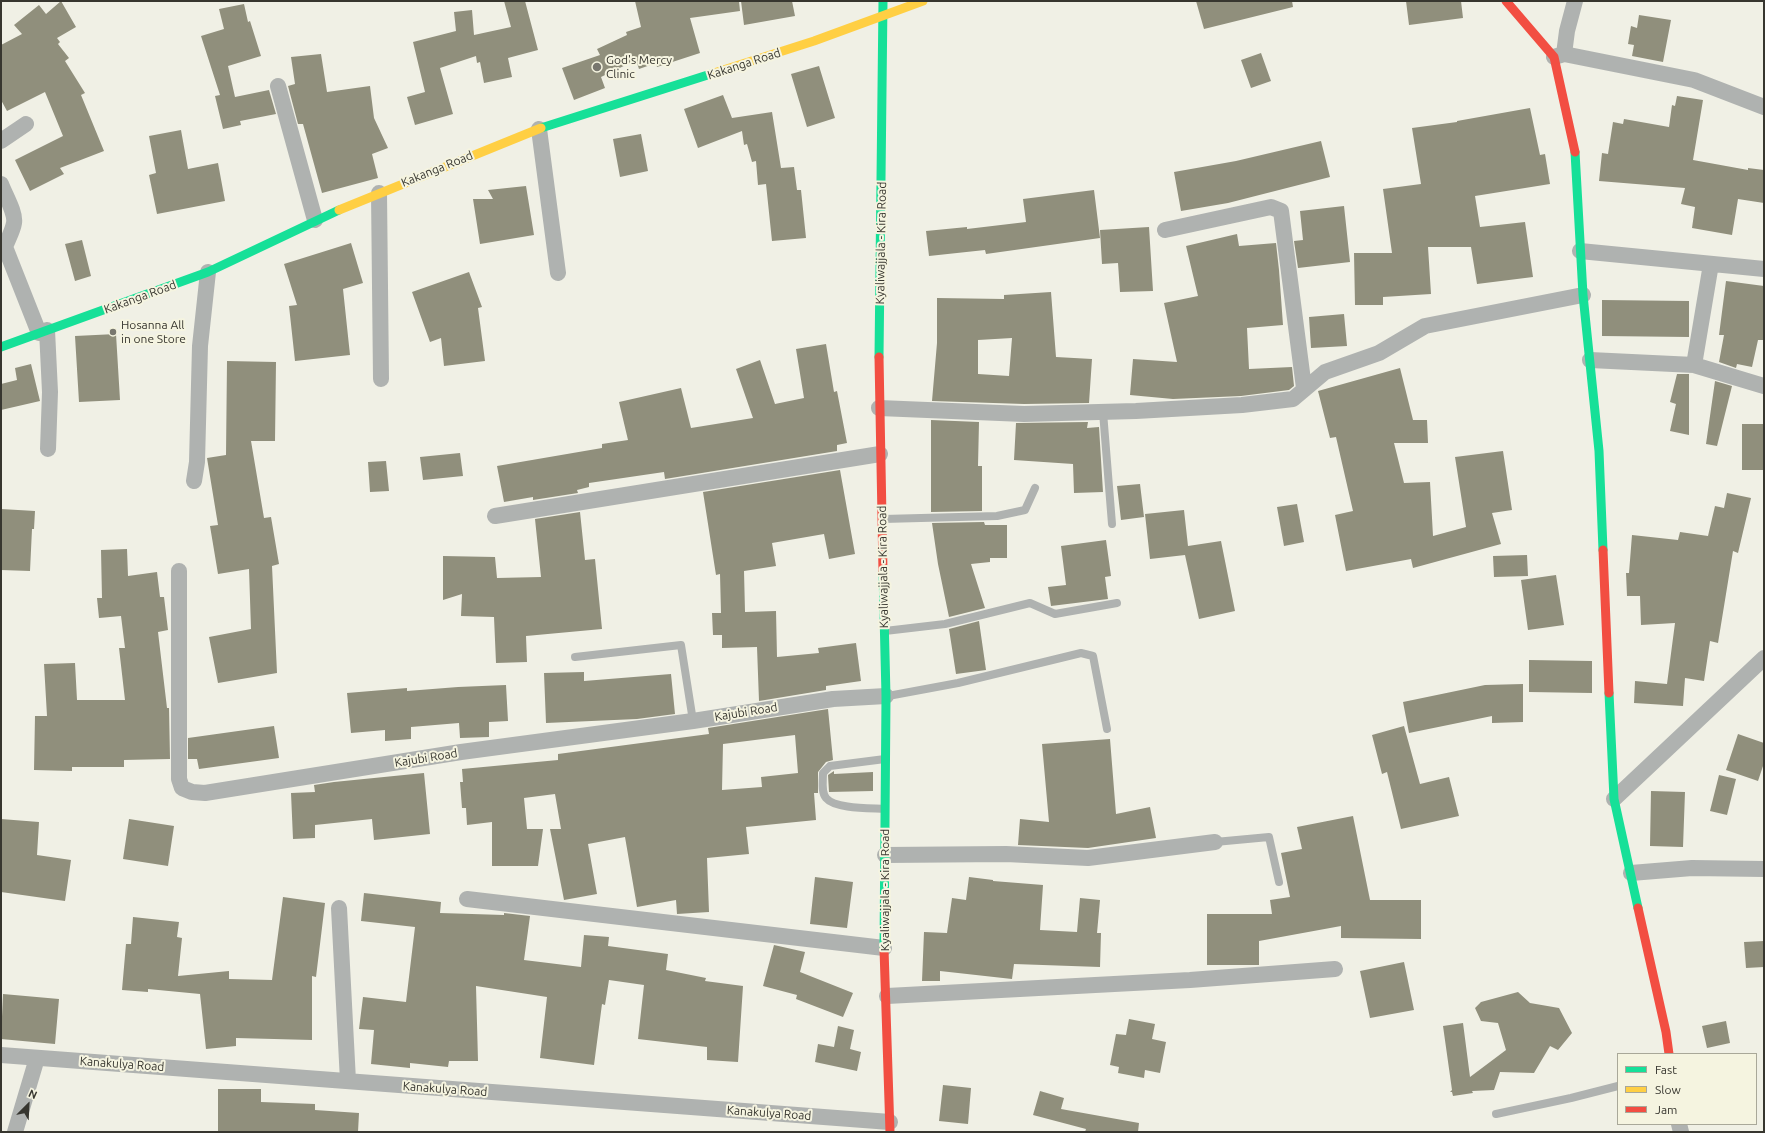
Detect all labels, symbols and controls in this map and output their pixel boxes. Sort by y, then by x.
street label: Kakanga Road [706,45,782,83]
place label: God's Mercy Clinic [606,53,672,81]
marker: God's Mercy Clinic [591,61,603,73]
street label: Kakanga Road [399,148,475,190]
street label: Kyaliwajjala - Kira Road [873,182,889,304]
street label: Kakanga Road [102,277,178,317]
place label: Hosanna All in one Store [121,318,186,346]
marker: Hosanna All in one Store [108,327,118,337]
street label: Kyaliwajjala - Kira Road [875,506,891,628]
street label: Kajubi Road [713,700,779,724]
street label: Kajubi Road [393,746,459,770]
street label: Kyaliwajjala - Kira Road [878,829,892,951]
legend [1617,1053,1757,1125]
street label: Kanakulya Road [79,1054,165,1074]
text: Fast [1655,1063,1677,1076]
street label: Kanakulya Road [402,1079,488,1099]
text: Slow [1655,1083,1681,1096]
north arrow [8,1085,48,1125]
text: N [27,1087,39,1101]
street label: Kanakulya Road [726,1103,812,1123]
text: Jam [1655,1103,1677,1116]

